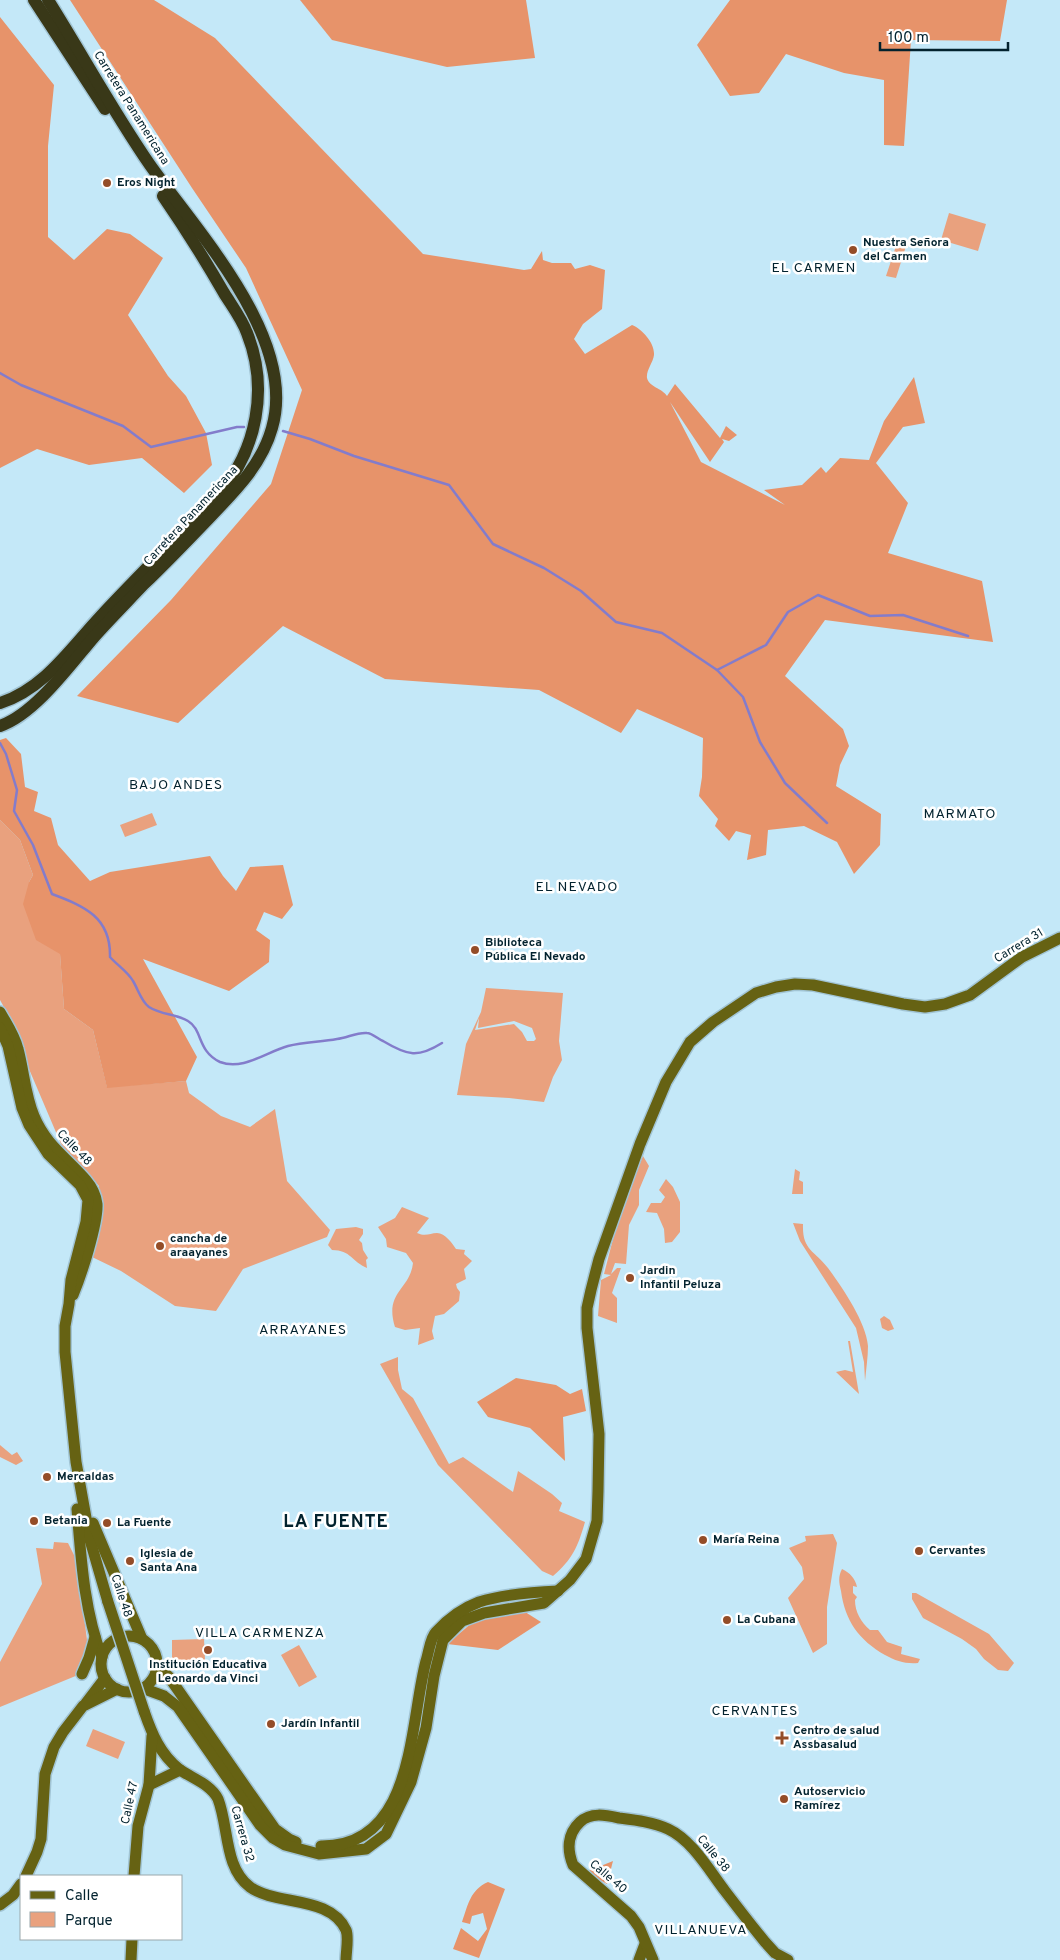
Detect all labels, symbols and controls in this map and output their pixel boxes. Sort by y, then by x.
scale bar [880,20,1008,52]
text: 100 m [888,29,929,48]
street label: Carretera Panamericana [89,48,173,168]
place label: Eros Night [117,175,176,191]
marker: Eros Night [101,177,113,189]
place label: Nuestra Señora del Carmen [863,235,949,265]
marker: Nuestra Señora del Carmen [847,244,859,256]
district label: EL CARMEN [772,260,856,277]
street label: Carretera Panamericana [140,463,242,569]
district label: BAJO ANDES [129,777,223,794]
district label: MARMATO [923,806,997,823]
district label: EL NEVADO [535,879,619,896]
street label: Carrera 31 [991,925,1047,967]
place label: Biblioteca Pública El Nevado [485,935,586,965]
marker: Biblioteca Pública El Nevado [469,944,481,956]
street label: Calle 48 [53,1126,95,1170]
place label: cancha de araayanes [170,1231,228,1261]
marker: cancha de araayanes [154,1240,166,1252]
place label: Jardin Infantil Peluza [640,1263,721,1293]
marker: Jardin Infantil Peluza [624,1272,636,1284]
district label: ARRAYANES [259,1322,347,1339]
place label: Mercaldas [57,1469,114,1485]
marker: Mercaldas [41,1471,53,1483]
district label: LA FUENTE [283,1511,389,1534]
place label: Betania [44,1513,88,1529]
marker: Betania [28,1515,40,1527]
place label: La Fuente [117,1515,172,1531]
marker: La Fuente [101,1517,113,1529]
place label: María Reina [713,1532,779,1548]
marker: María Reina [697,1534,709,1546]
place label: Cervantes [929,1543,986,1559]
marker: Cervantes [913,1545,925,1557]
place label: Iglesia de Santa Ana [140,1546,197,1576]
marker: Iglesia de Santa Ana [124,1555,136,1567]
street label: Calle 48 [107,1572,135,1620]
place label: La Cubana [737,1612,796,1628]
marker: La Cubana [721,1614,733,1626]
district label: VILLA CARMENZA [195,1625,325,1642]
marker: Institución Educativa Leonardo da Vinci [202,1644,214,1656]
place label: Institución Educativa Leonardo da Vinci [149,1657,267,1687]
district label: CERVANTES [712,1703,798,1720]
place label: Jardín Infantil [281,1716,360,1732]
marker: Jardín Infantil [265,1718,277,1730]
place label: Centro de salud Assbasalud [793,1723,880,1753]
marker: Centro de salud Assbasalud [775,1731,789,1745]
street label: Calle 47 [118,1780,142,1826]
place label: Autoservicio Ramírez [794,1784,866,1814]
marker: Autoservicio Ramírez [778,1793,790,1805]
street label: Carrera 32 [226,1804,258,1864]
street label: Calle 38 [693,1832,733,1876]
street label: Calle 40 [586,1856,630,1898]
legend [20,1875,182,1940]
text: Calle [65,1887,99,1906]
text: Parque [65,1912,113,1931]
district label: VILLANUEVA [654,1922,748,1939]

